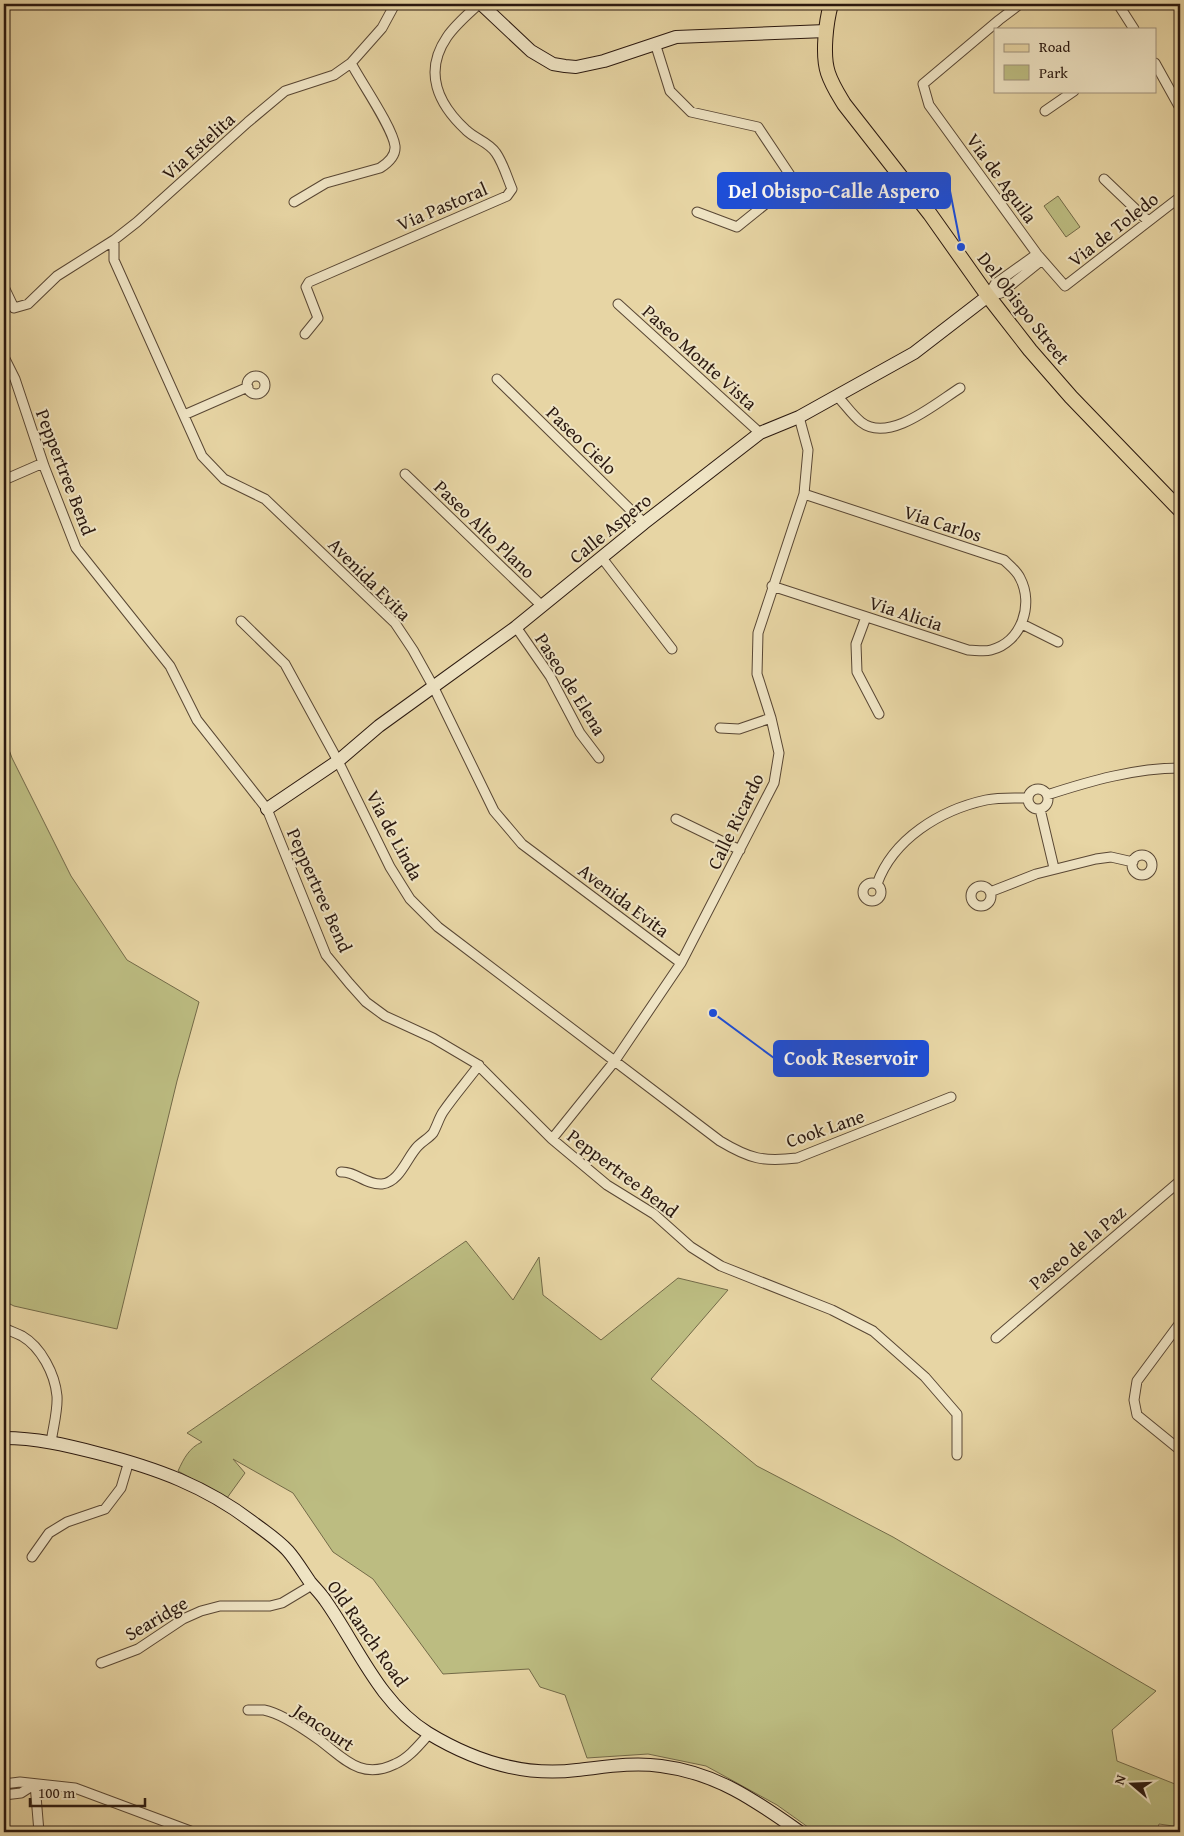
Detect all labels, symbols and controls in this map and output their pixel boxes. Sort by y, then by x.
legend [994,28,1156,92]
text: Road [1039,36,1070,57]
text: Park [1039,62,1068,83]
street label: Via Estelita [155,105,241,187]
street label: Via de Aguila [960,127,1044,229]
callout: Del Obispo-Calle Aspero [718,173,950,208]
street label: Via Pastoral [392,174,492,238]
text: Del Obispo-Calle Aspero [728,176,940,205]
street label: Via de Toledo [1062,185,1164,273]
street label: Del Obispo Street [971,246,1077,371]
street label: Paseo Monte Vista [636,298,764,416]
street label: Paseo Cielo [540,399,624,481]
street label: Peppertree Bend [29,405,103,540]
street label: Paseo Alto Plano [428,473,542,585]
street label: Calle Aspero [563,486,657,570]
street label: Via Carlos [900,497,986,549]
street label: Avenida Evita [322,531,418,627]
street label: Via Alicia [866,588,946,638]
street label: Paseo de Elena [528,627,614,741]
street label: Calle Ricardo [700,768,770,874]
street label: Via de Linda [360,785,431,885]
street label: Peppertree Bend [280,823,360,957]
street label: Avenida Evita [572,856,676,944]
callout: Cook Reservoir [774,1041,928,1076]
text: Cook Reservoir [784,1043,918,1072]
street label: Cook Lane [782,1101,868,1154]
street label: Peppertree Bend [561,1122,685,1225]
street label: Paseo de la Paz [1023,1198,1131,1296]
street label: Old Ranch Road [321,1574,416,1693]
street label: Searidge [119,1589,193,1647]
street label: Jencourt [286,1695,360,1758]
north arrow [1106,1758,1156,1808]
text: N [1109,1771,1131,1787]
scale bar [30,1776,145,1808]
text: 100 m [38,1782,76,1803]

